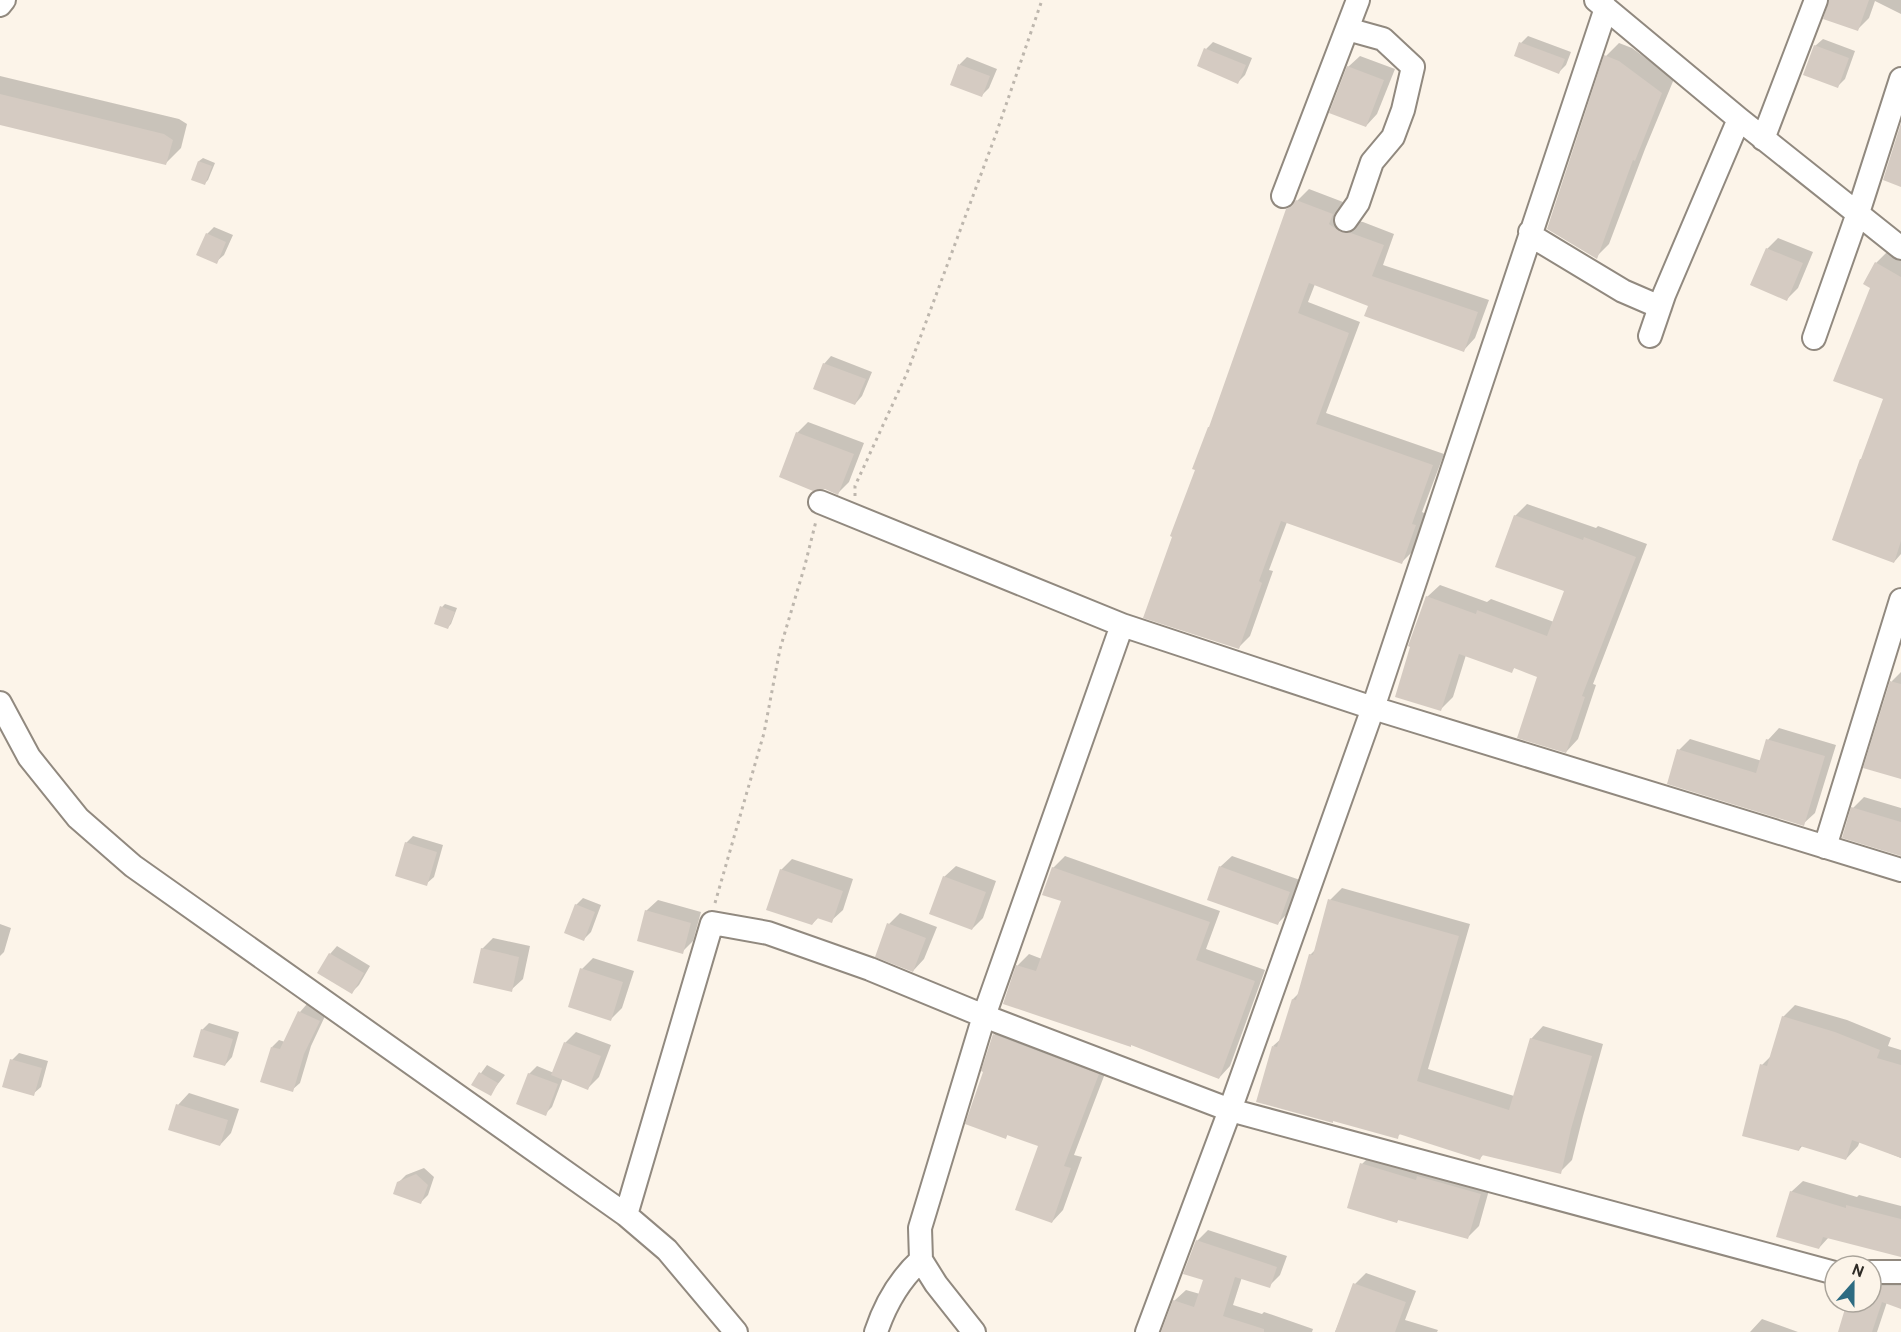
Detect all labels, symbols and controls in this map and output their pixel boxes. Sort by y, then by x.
north arrow [1823,1254,1883,1314]
text: N [1849,1260,1867,1283]

